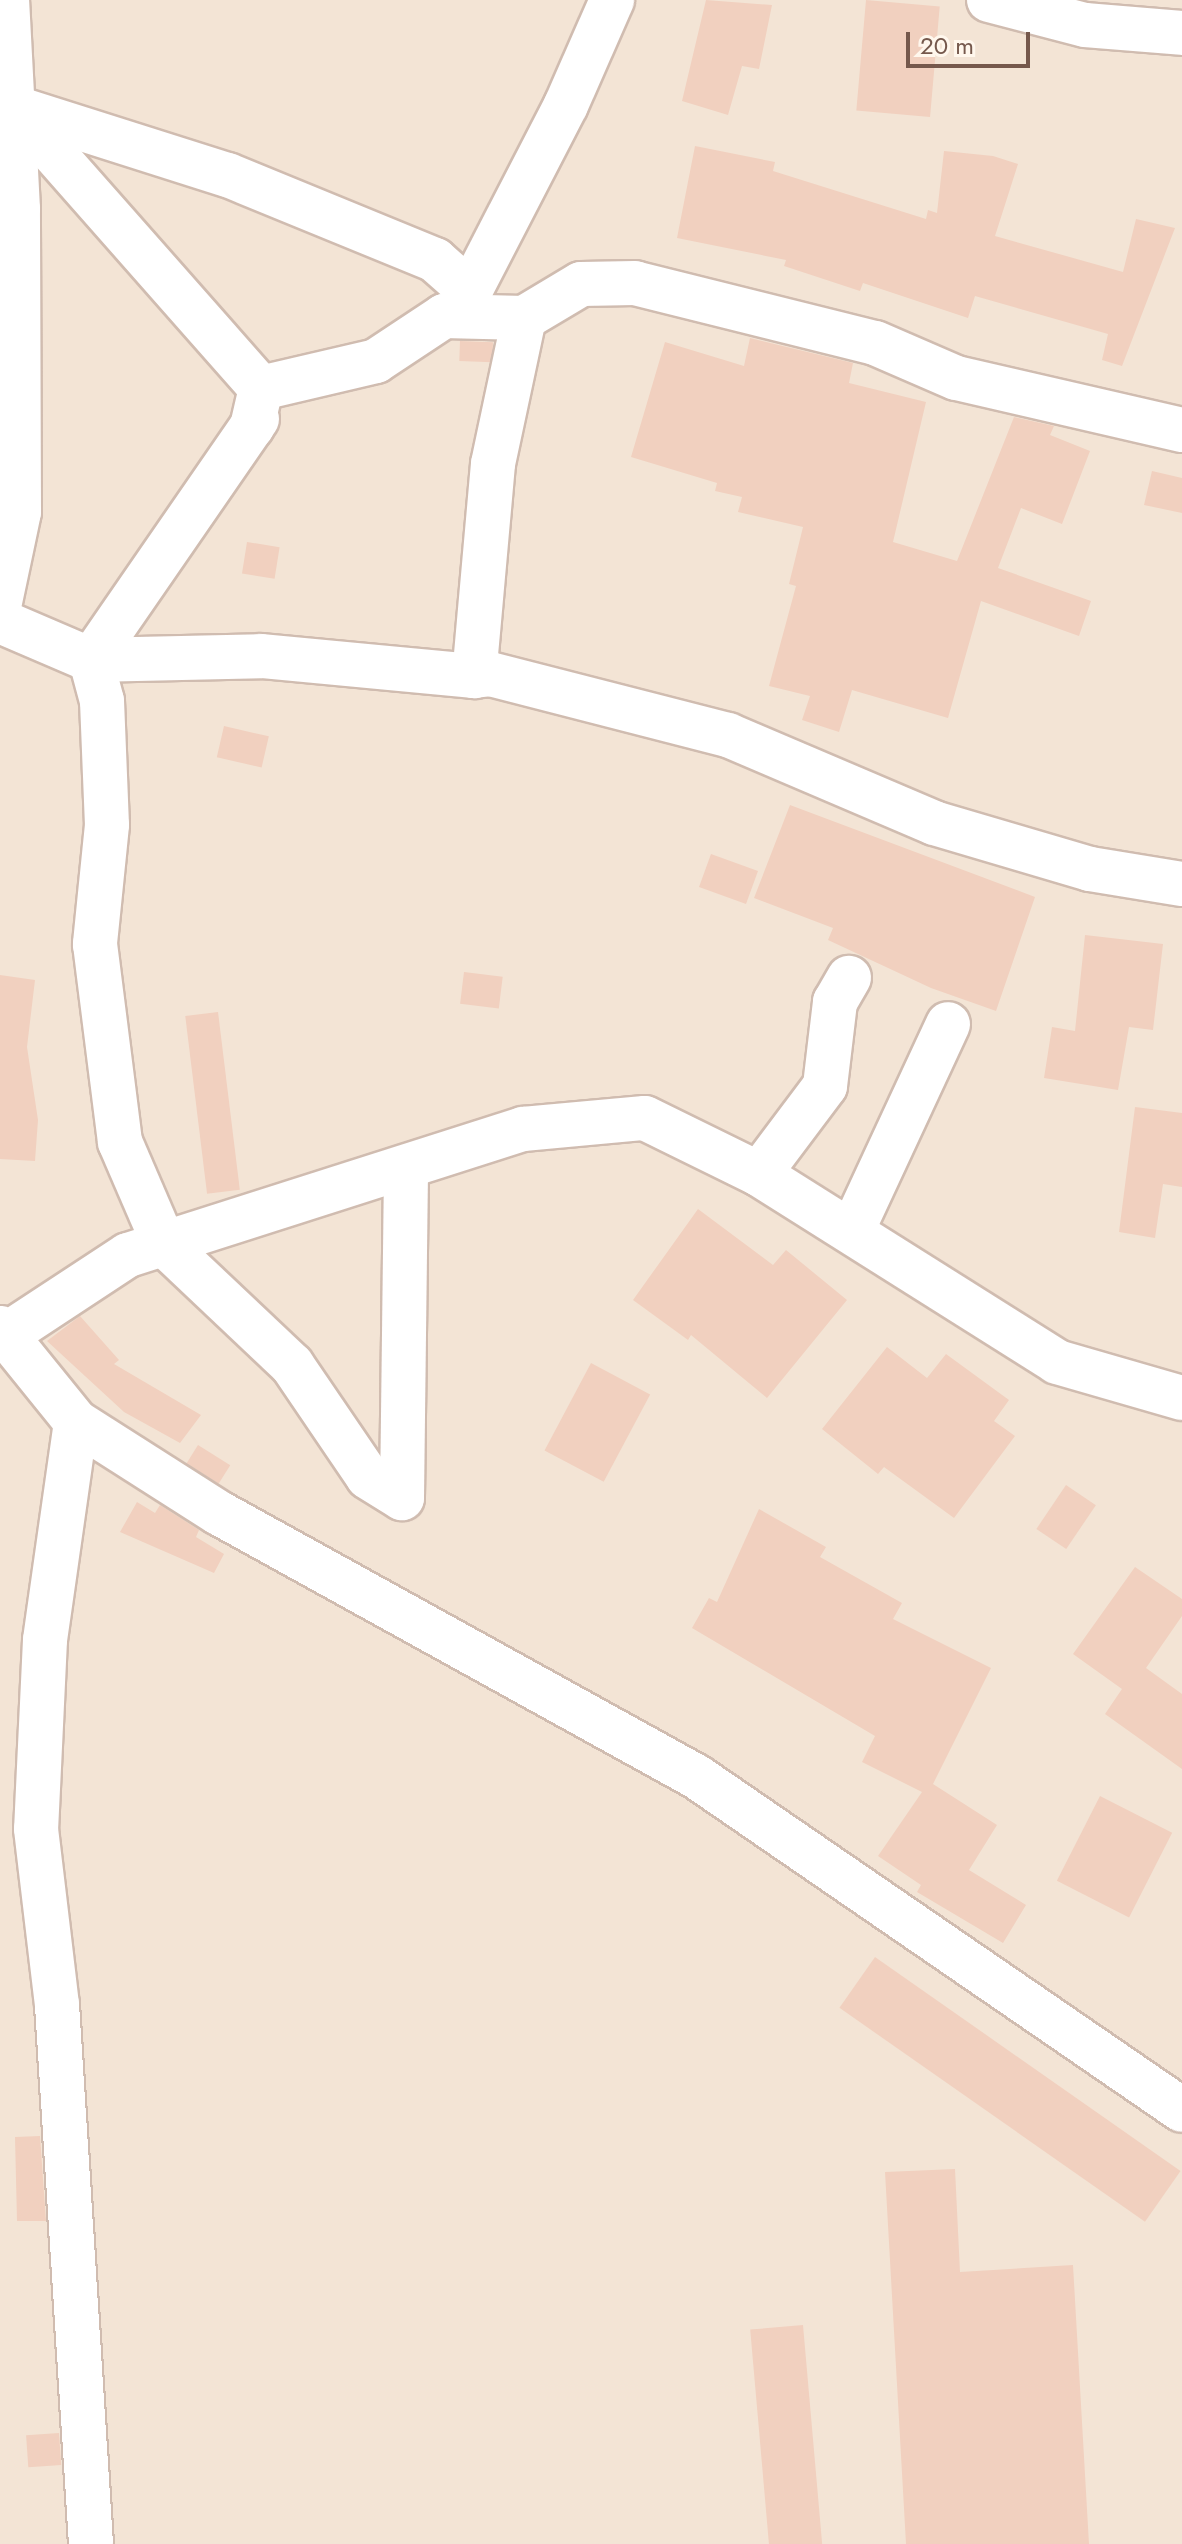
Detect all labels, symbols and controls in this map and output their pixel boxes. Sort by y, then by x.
scale bar [910,16,1034,66]
text: 20 m [920,28,974,63]

